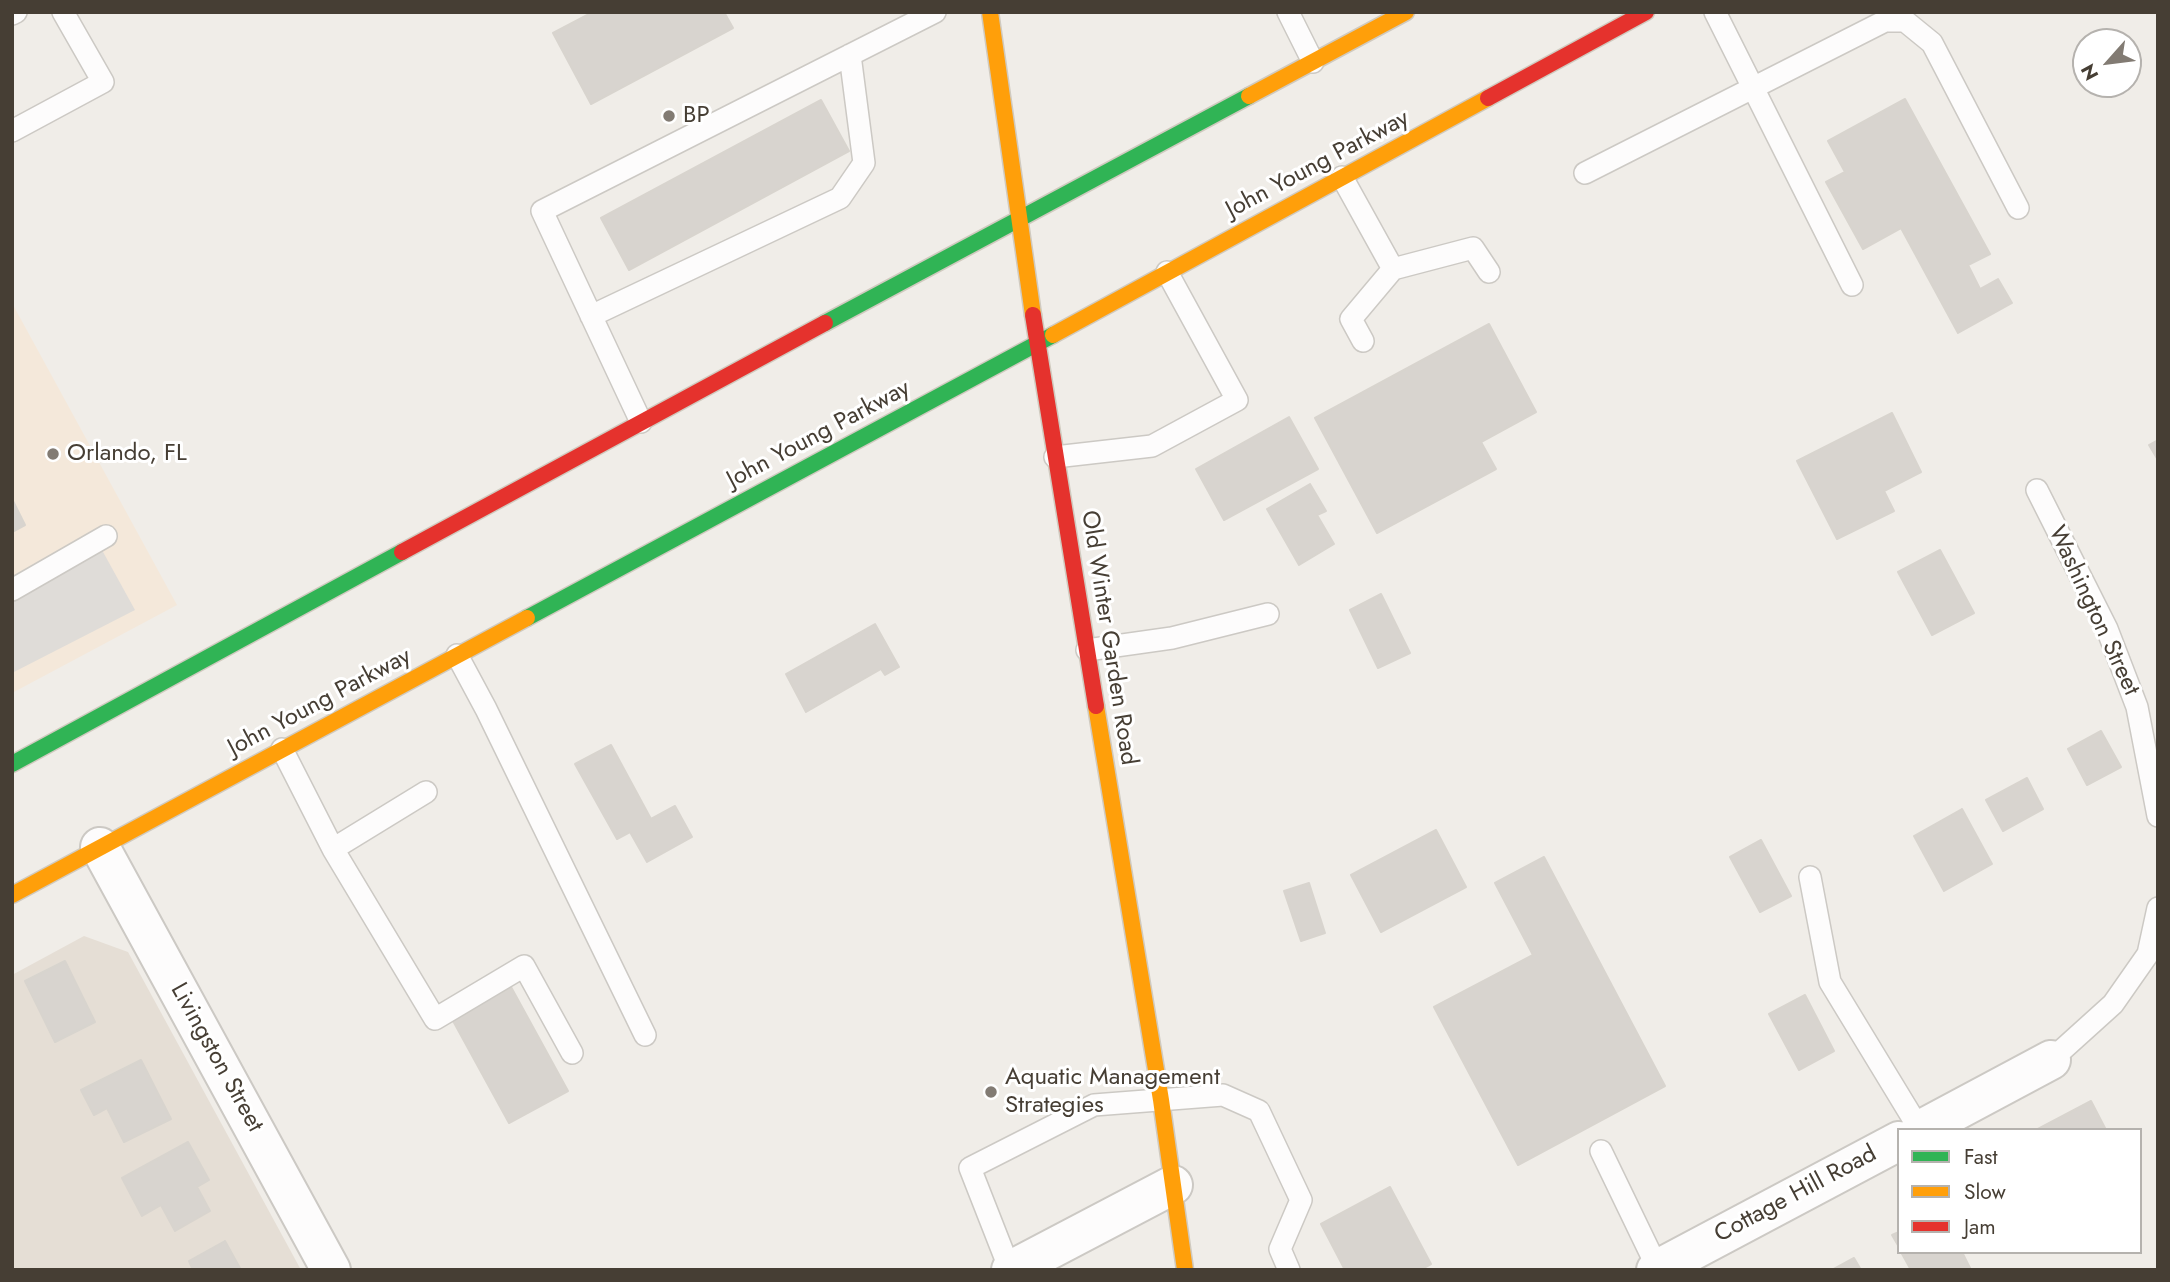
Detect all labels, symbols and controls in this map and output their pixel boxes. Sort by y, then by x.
north arrow [2072,28,2142,98]
text: N [2074,59,2105,85]
place label: BP [683,102,710,130]
street label: John Young Parkway [1222,105,1414,225]
marker: BP [661,108,677,124]
street label: John Young Parkway [723,375,915,495]
place label: Orlando, FL [67,440,187,468]
marker: Orlando, FL [45,446,61,462]
street label: Old Winter Garden Road [1074,509,1142,767]
street label: Washington Street [2041,522,2145,700]
street label: John Young Parkway [224,643,416,763]
street label: Livingston Street [163,979,269,1137]
place label: Aquatic Management Strategies [1005,1064,1220,1120]
marker: Aquatic Management Strategies [983,1084,999,1100]
legend [1897,1128,2142,1254]
street label: Cottage Hill Road [1710,1140,1882,1250]
text: Fast [1964,1142,1997,1172]
text: Slow [1964,1177,2006,1207]
text: Jam [1964,1212,1996,1242]

